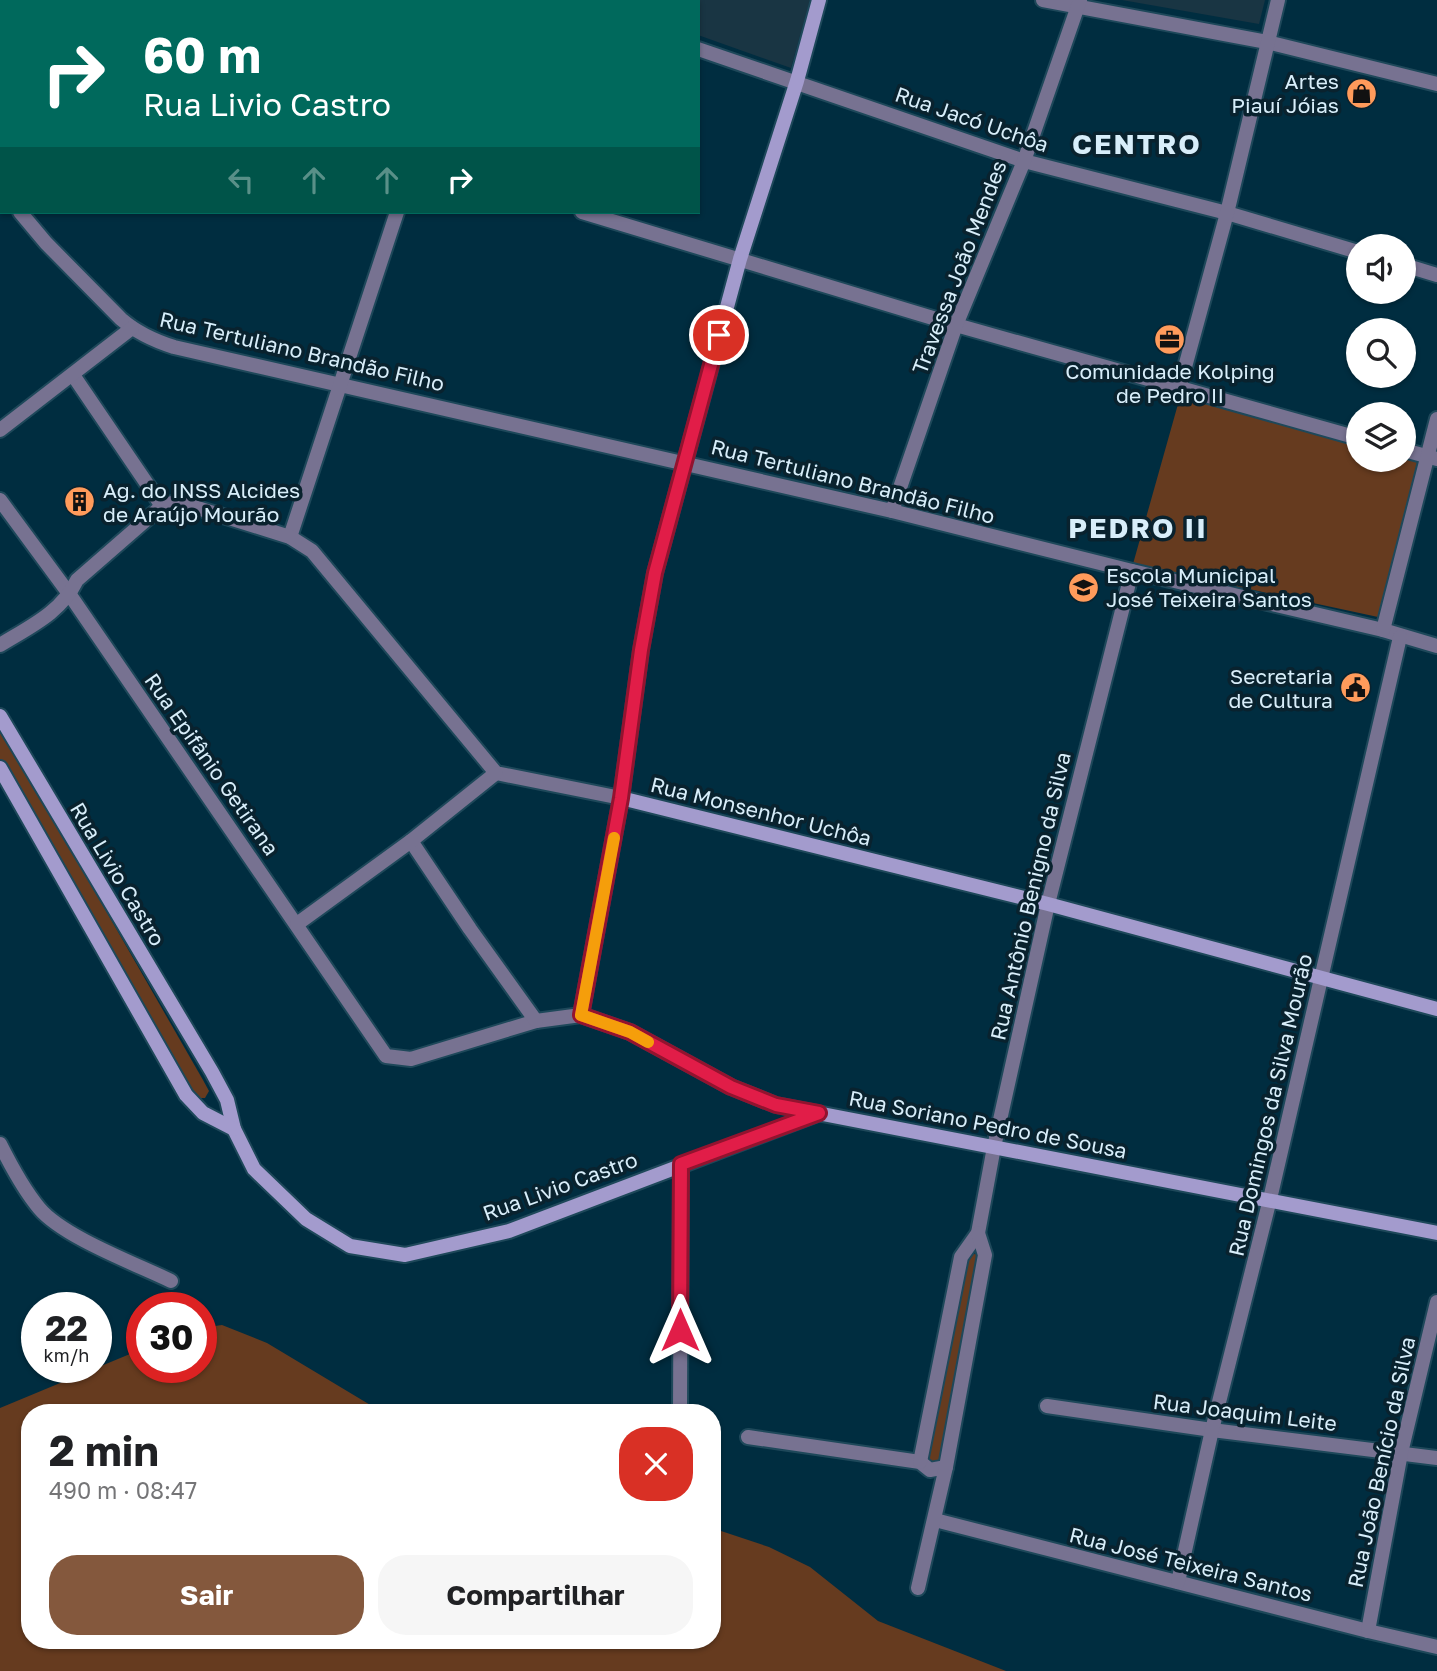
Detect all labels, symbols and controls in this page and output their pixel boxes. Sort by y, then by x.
text: 60 m [143,25,261,84]
icon: right [28,28,119,119]
place label: Artes Piauí Jóias [1231,68,1339,118]
shop icon: Artes Piauí Jóias [1345,76,1379,110]
street label: Rua Jacó Uchôa [892,81,1052,157]
text: Rua Livio Castro [143,85,391,123]
district label: CENTRO [1072,127,1202,160]
street label: Travessa João Mendes [906,156,1012,378]
icon: left [222,161,260,199]
icon: ahead [295,161,333,199]
icon: ahead [368,161,406,199]
icon: right [441,161,479,199]
map controls [1346,234,1416,472]
button: sound [1346,234,1416,304]
pin [689,305,749,365]
street label: Rua Tertuliano Brandão Filho [157,306,447,396]
icon: arrive [700,316,738,354]
button: search [1346,318,1416,388]
office icon: Comunidade Kolping de Pedro II [1153,322,1187,356]
place label: Comunidade Kolping de Pedro II [1065,358,1275,408]
button: layers [1346,402,1416,472]
street label: Rua Tertuliano Brandão Filho [708,433,998,529]
place label: Ag. do INSS Alcides de Araújo Mourão [103,477,300,527]
building icon: Ag. do INSS Alcides de Araújo Mourão [63,485,97,519]
district label: PEDRO II [1068,511,1208,544]
place label: Escola Municipal José Teixeira Santos [1106,562,1312,612]
school or university icon: Escola Municipal José Teixeira Santos [1066,570,1100,604]
place label: Secretaria de Cultura [1228,663,1333,713]
street label: Rua Epifânio Getirana [139,668,285,860]
public building icon: Secretaria de Cultura [1339,671,1373,705]
street label: Rua Antônio Benigno da Silva [984,749,1076,1043]
street label: Rua Monsenhor Uchôa [648,771,874,851]
street label: Rua Livio Castro [65,798,171,950]
street label: Rua Domingos da Silva Mourão [1223,951,1317,1259]
street label: Rua Soriano Pedro de Sousa [847,1084,1129,1164]
street label: Rua Livio Castro [479,1146,641,1226]
speed limit sign: 30 [126,1292,217,1383]
position arrow [643,1293,717,1367]
text: 22 [45,1307,88,1349]
street label: Rua João Benício da Silva [1342,1334,1420,1590]
text: km/h [44,1344,89,1366]
street label: Rua Joaquim Leite [1152,1388,1338,1436]
text: 2 min [49,1425,159,1475]
button: close [619,1427,693,1501]
text: 490 m · 08:47 [49,1476,197,1504]
street label: Rua José Teixeira Santos [1067,1521,1315,1607]
button: Sair [49,1555,364,1635]
button: Compartilhar [378,1555,693,1635]

